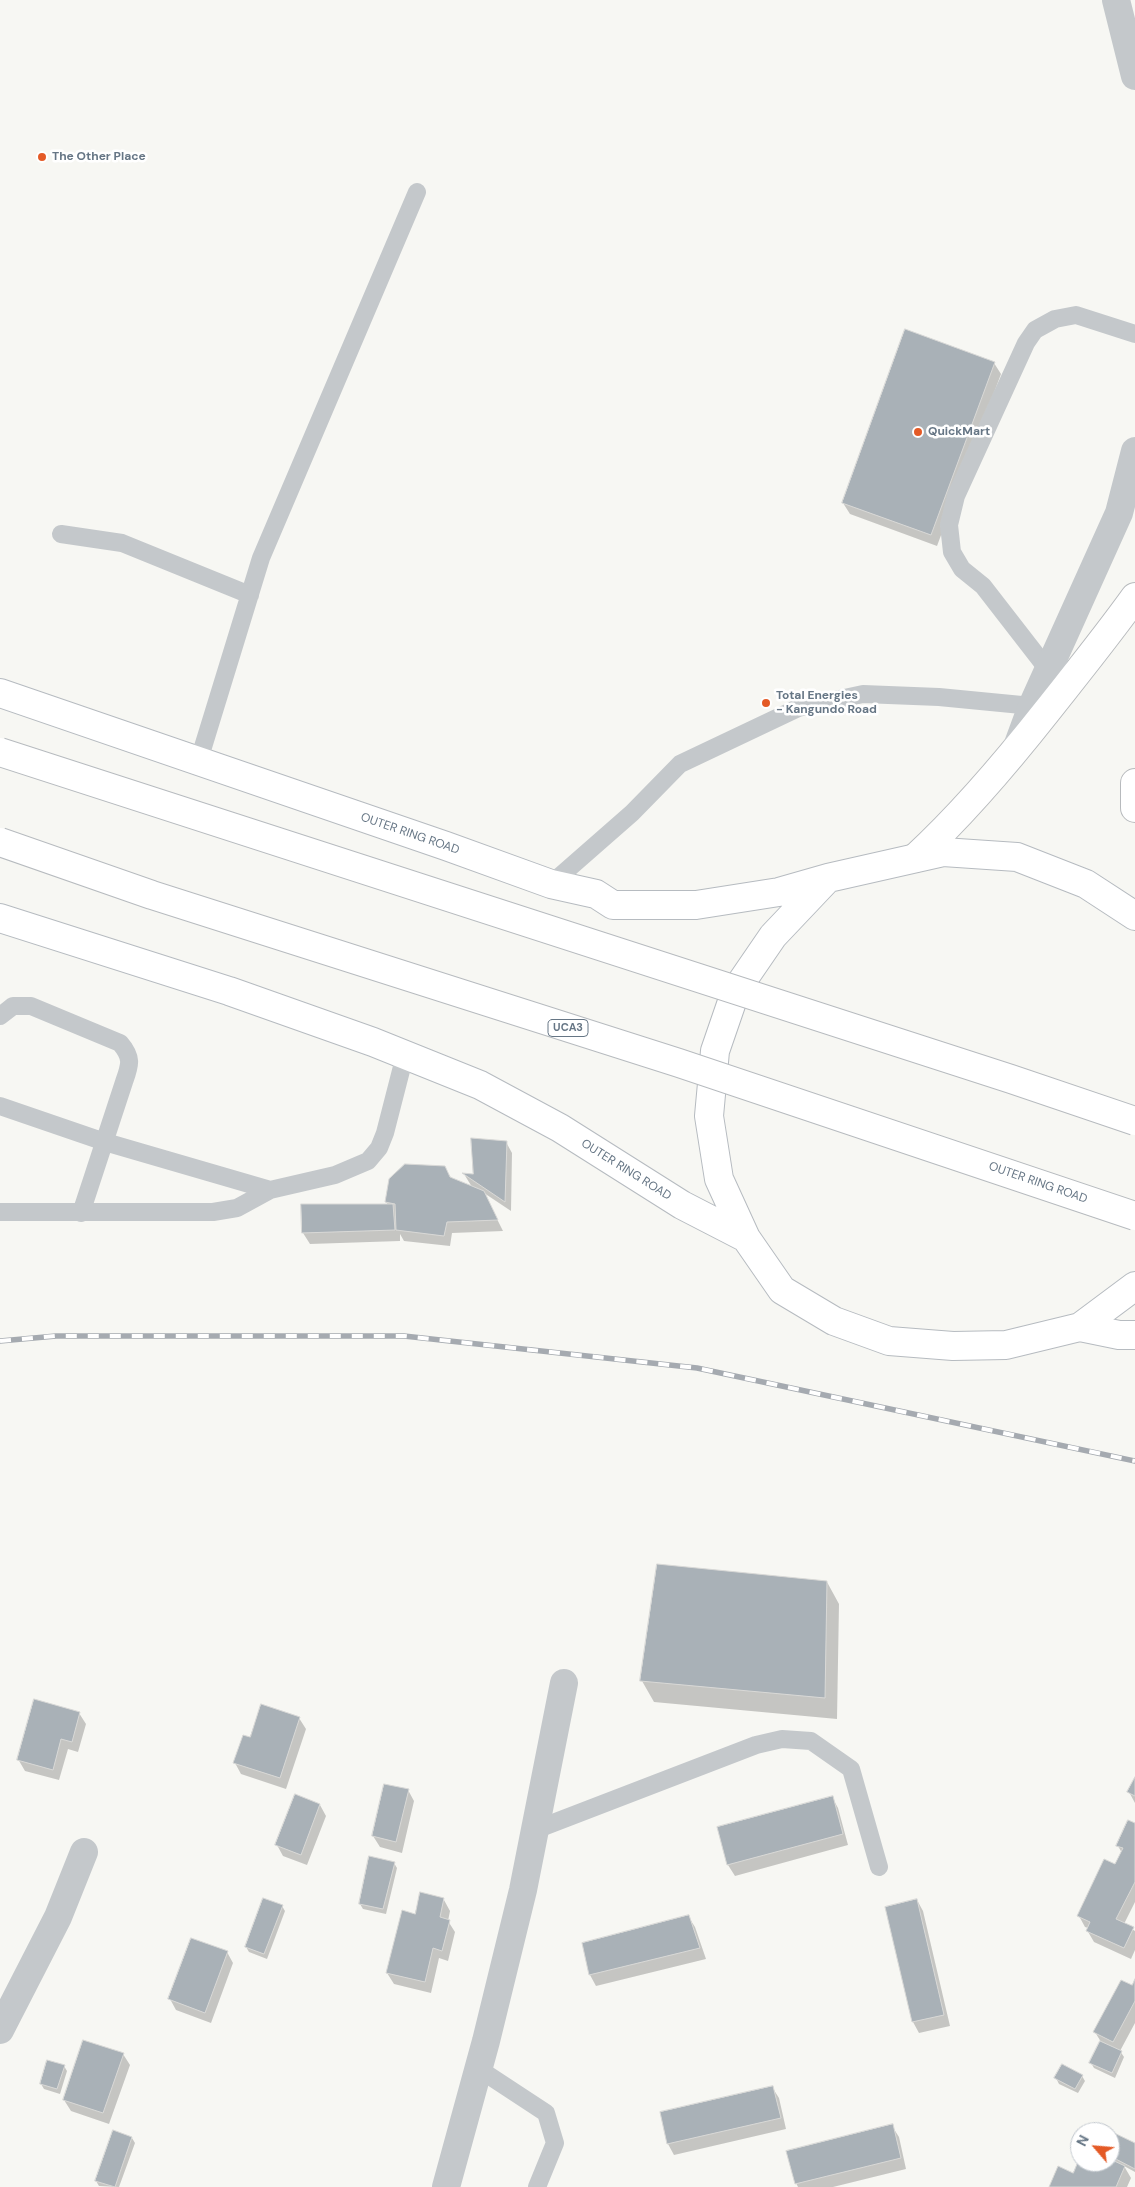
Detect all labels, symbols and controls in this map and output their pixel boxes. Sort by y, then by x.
place label: The Other Place [52,150,146,164]
marker: The Other Place [36,151,48,163]
place label: QuickMart [928,425,990,439]
marker: QuickMart [912,426,924,438]
place label: Total Energies - Kangundo Road [776,689,877,717]
marker: Total Energies - Kangundo Road [760,697,772,709]
street label: OUTER RING ROAD [359,810,461,858]
road number: UCA3 [548,1020,588,1036]
street label: OUTER RING ROAD [578,1136,674,1204]
street label: OUTER RING ROAD [987,1159,1089,1207]
north arrow [1070,2122,1120,2172]
text: N [1072,2132,1093,2149]

